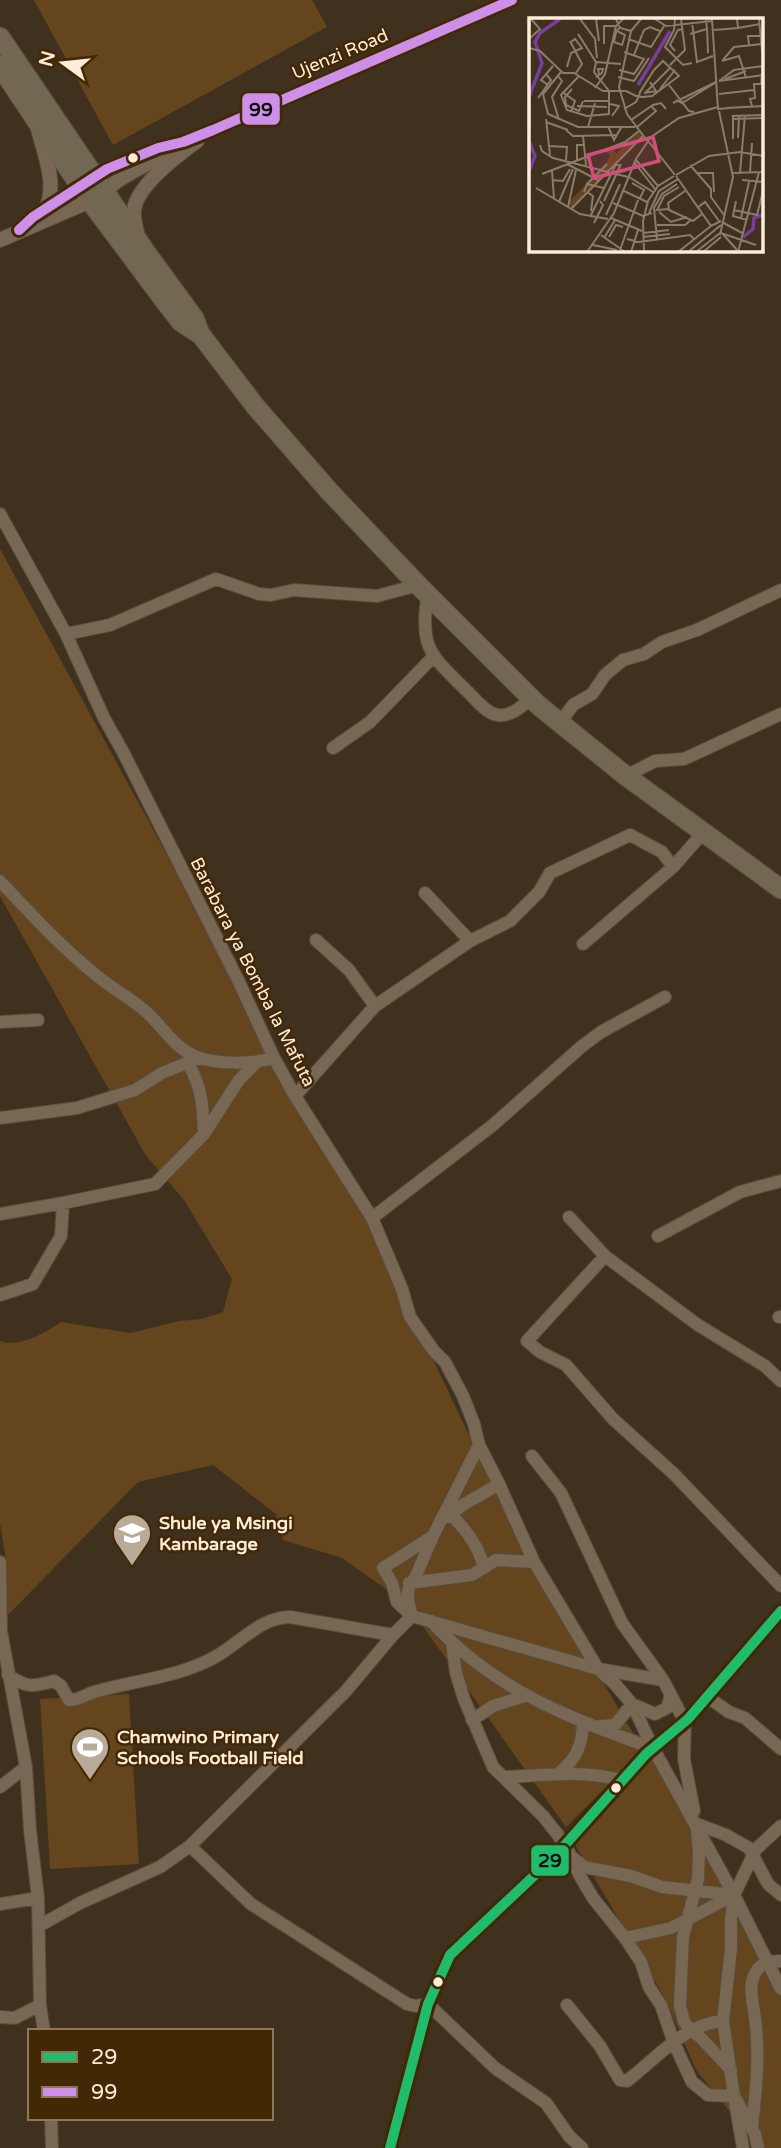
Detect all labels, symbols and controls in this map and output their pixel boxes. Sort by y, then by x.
inset map [529,18,764,252]
street label: Ujenzi Road [289,24,391,84]
north arrow [28,28,98,98]
text: N [35,49,60,69]
line badge: 99 [241,92,281,126]
text: 99 [249,99,273,121]
unlabelled marker [126,151,140,165]
street label: Barabara ya Bomba la Mafuta [185,854,321,1090]
school or university icon: Shule ya Msingi Kambarage [111,1512,153,1567]
place label: Shule ya Msingi Kambarage [159,1512,293,1555]
sports icon: Chamwino Primary Schools Football Field [69,1726,111,1781]
place label: Chamwino Primary Schools Football Field [117,1726,304,1769]
unlabelled marker [609,1781,623,1795]
line badge: 29 [530,1844,570,1877]
text: 29 [538,1850,562,1872]
unlabelled marker [431,1975,445,1989]
legend [28,2029,273,2120]
text: 29 [91,2045,117,2070]
text: 99 [91,2080,117,2105]

